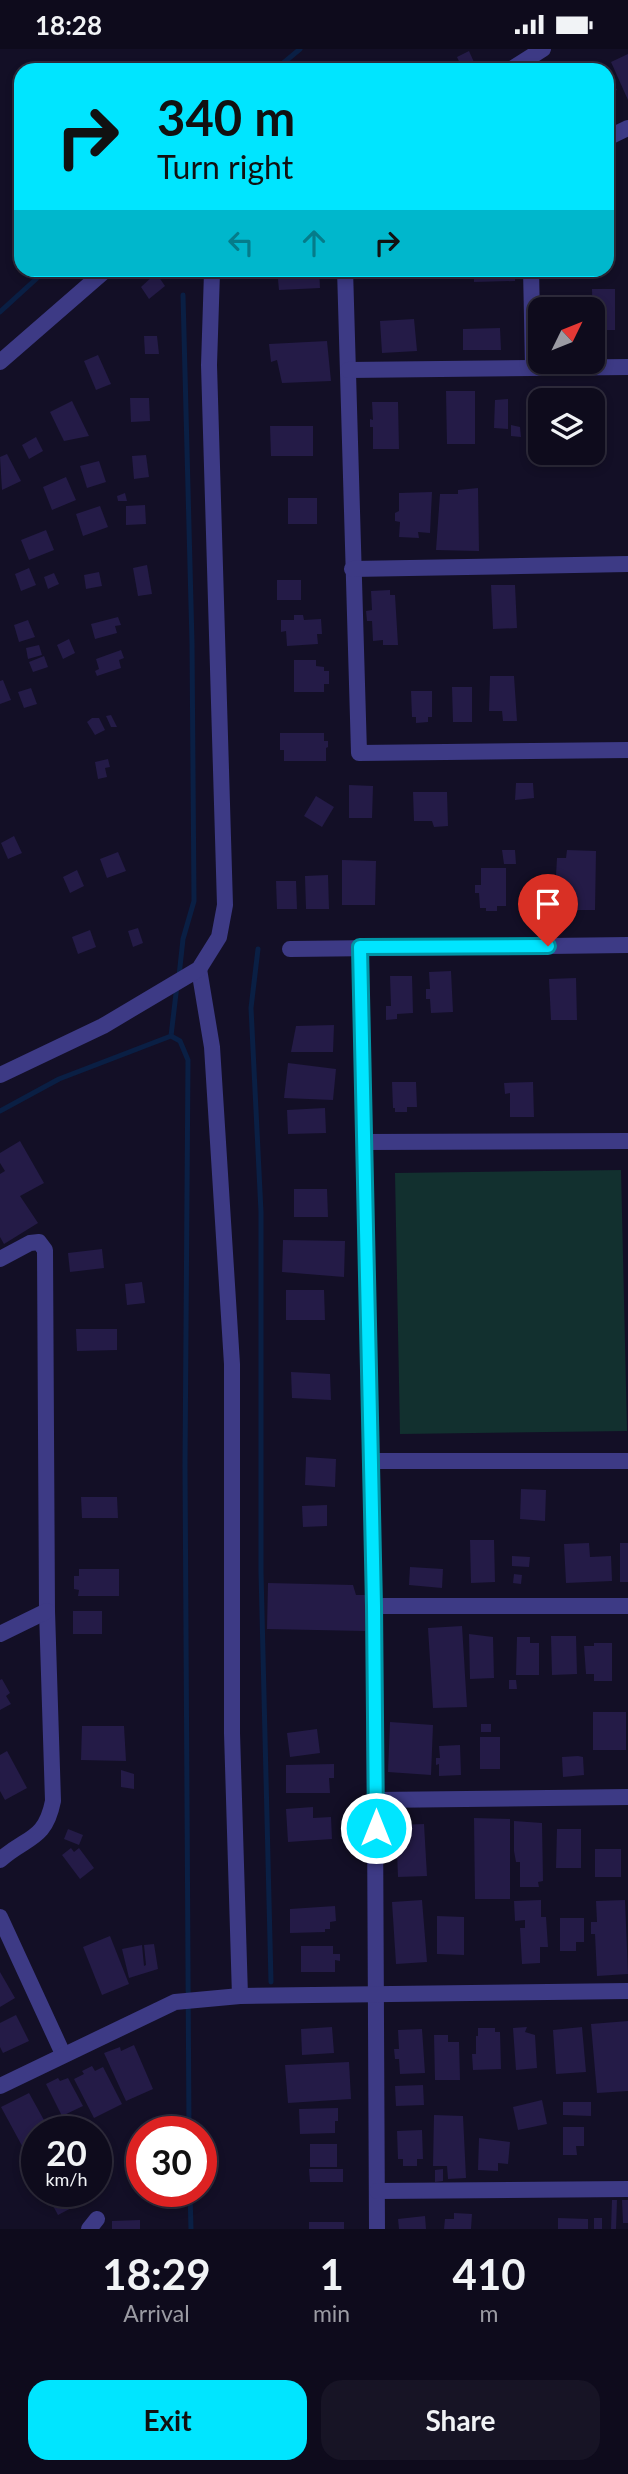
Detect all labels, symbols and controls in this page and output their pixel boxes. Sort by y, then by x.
text: 18:28 [35,9,102,41]
text: 340 m [157,88,295,146]
icon: right [42,91,133,182]
text: Turn right [157,147,293,186]
icon: left [222,224,260,262]
icon: ahead [295,224,333,262]
icon: right [368,224,406,262]
north arrow [528,297,606,375]
map controls [528,297,605,465]
button: layers [528,388,605,465]
pin [518,874,578,946]
icon: arrive [529,885,567,923]
position arrow [339,1791,413,1865]
speed limit sign: 30 [126,2116,217,2207]
text: 20 [46,2131,87,2173]
text: km/h [45,2168,88,2190]
text: 18:29 [102,2249,211,2299]
text: 1 [319,2249,344,2299]
text: 410 [453,2249,526,2299]
text: Arrival [123,2299,190,2327]
text: min [313,2299,350,2327]
text: m [480,2299,499,2327]
button: Exit [28,2380,307,2460]
button: Share [321,2380,600,2460]

